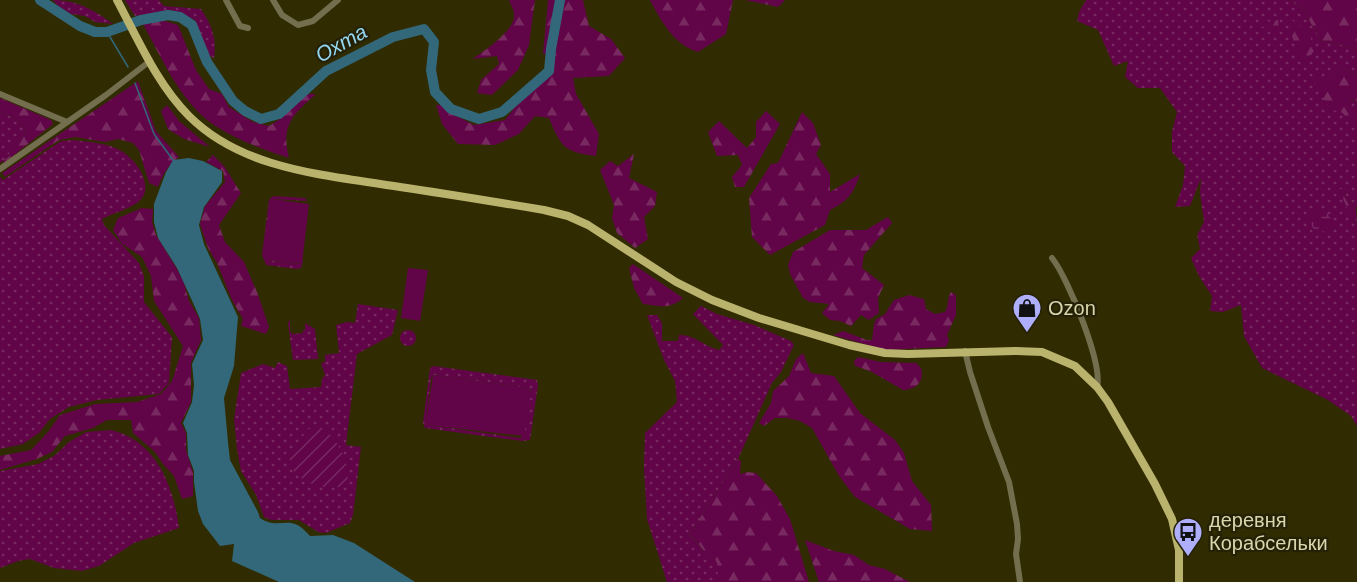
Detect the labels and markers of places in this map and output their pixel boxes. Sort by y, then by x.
shop icon: Ozon [1011,292,1043,334]
place label: Ozon [1048,297,1096,319]
place label: деревня Корабсельки [1209,509,1328,554]
bus stop icon: деревня Корабсельки [1172,516,1204,558]

